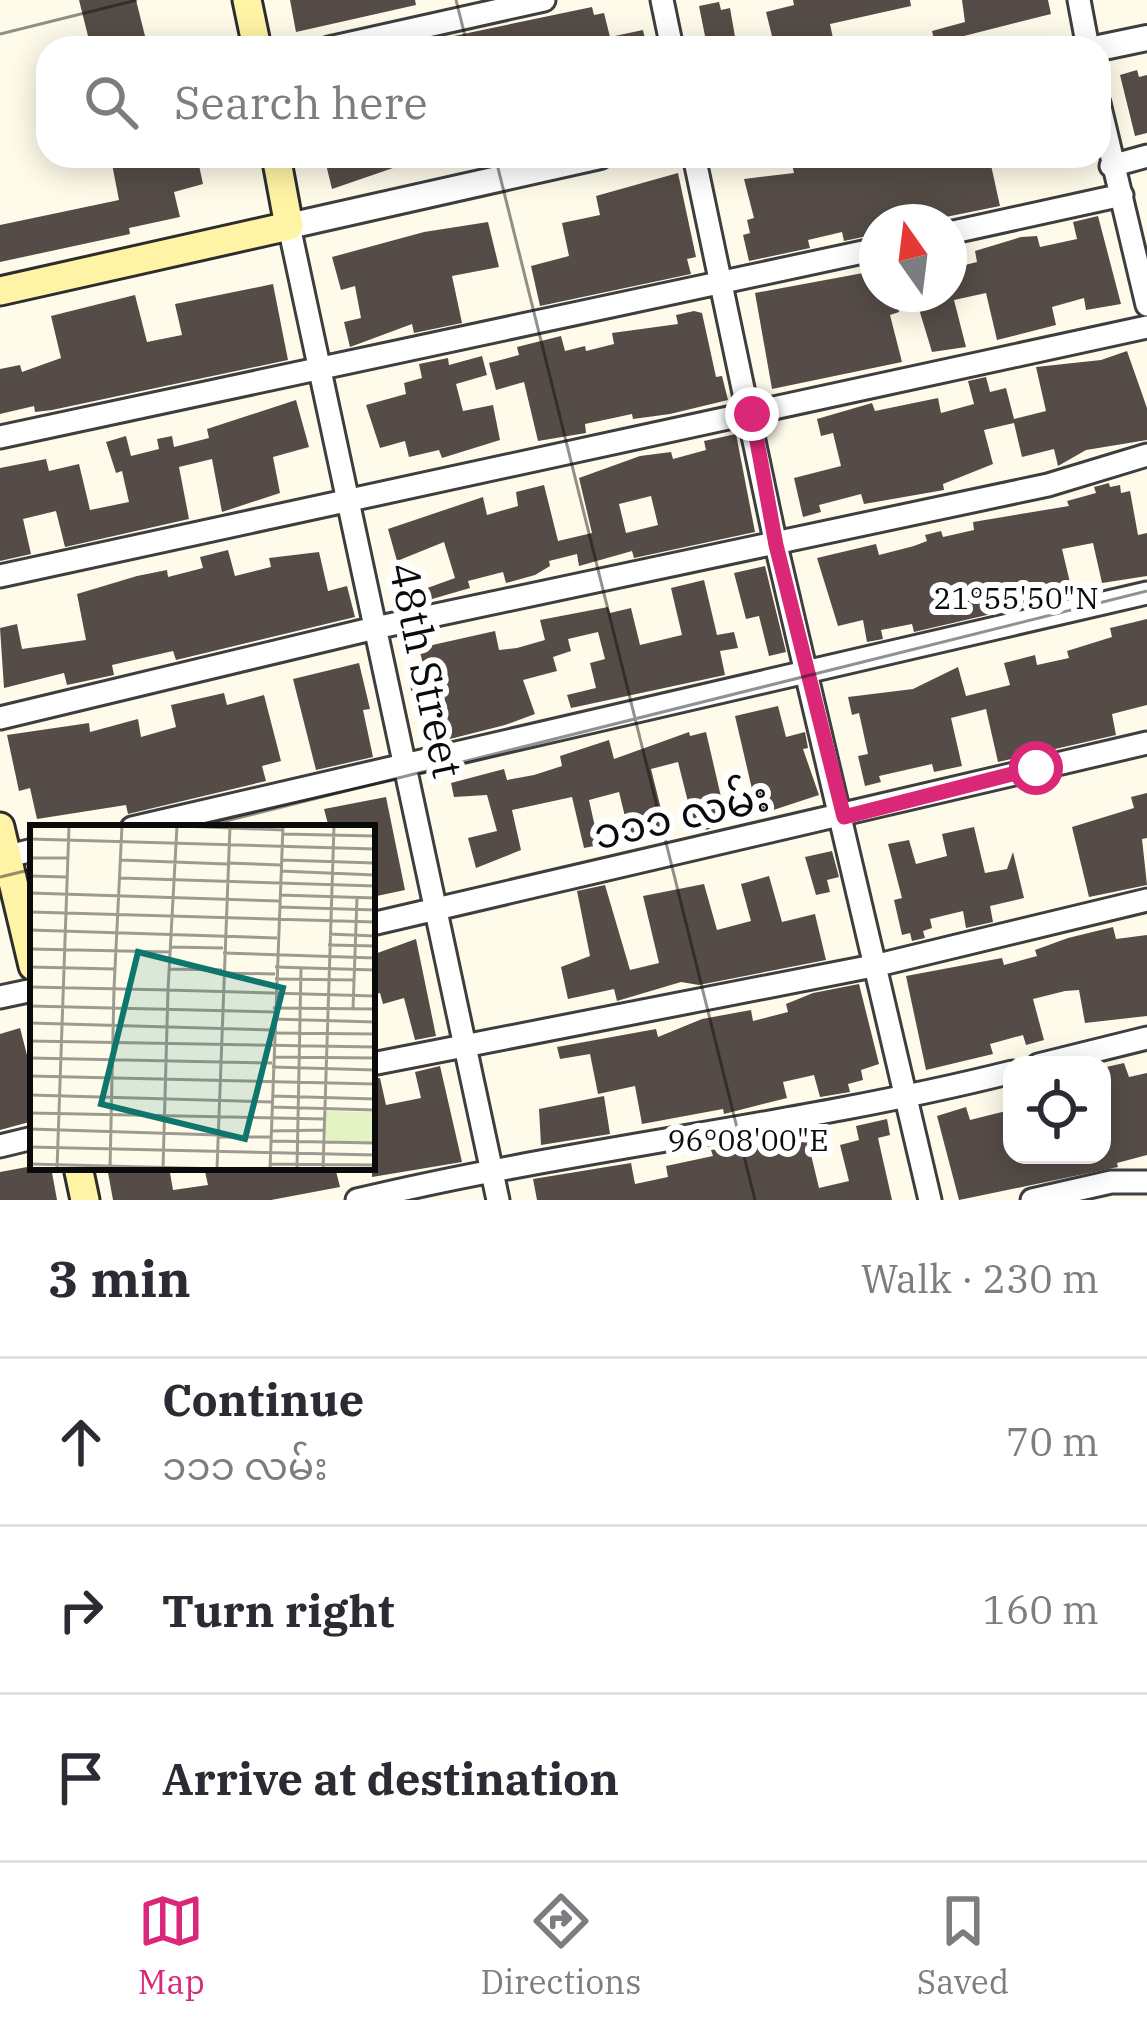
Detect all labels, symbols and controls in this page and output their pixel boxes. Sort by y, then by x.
search box [36,36,1111,168]
icon: search [78,69,144,135]
text: Search here [174,73,428,131]
north arrow [859,204,967,312]
route end [725,387,779,441]
street label: 48th Street [377,557,476,783]
text: 21°55'50"N [934,578,1099,617]
route start [1009,741,1063,795]
street label: ၁၁၁ လမ်း [588,768,774,861]
inset map [30,825,375,1170]
map controls [1003,1056,1111,1164]
button: locate [1003,1056,1111,1164]
text: 96°08'00"E [668,1120,828,1159]
text: 3 min [48,1245,191,1311]
text: Walk · 230 m [861,1253,1099,1304]
text: Continue [162,1370,364,1428]
icon: ahead [48,1409,114,1475]
text: 70 m [1006,1416,1099,1467]
text: ၁၁၁ လမ်း [162,1440,328,1491]
icon: right [48,1577,114,1643]
text: Turn right [162,1581,394,1639]
text: 160 m [983,1584,1099,1635]
icon: arrive [48,1745,114,1811]
text: Arrive at destination [162,1749,619,1807]
tab: Map [138,1888,205,2003]
tab: Directions [480,1888,641,2003]
tab: Saved [917,1888,1009,2003]

